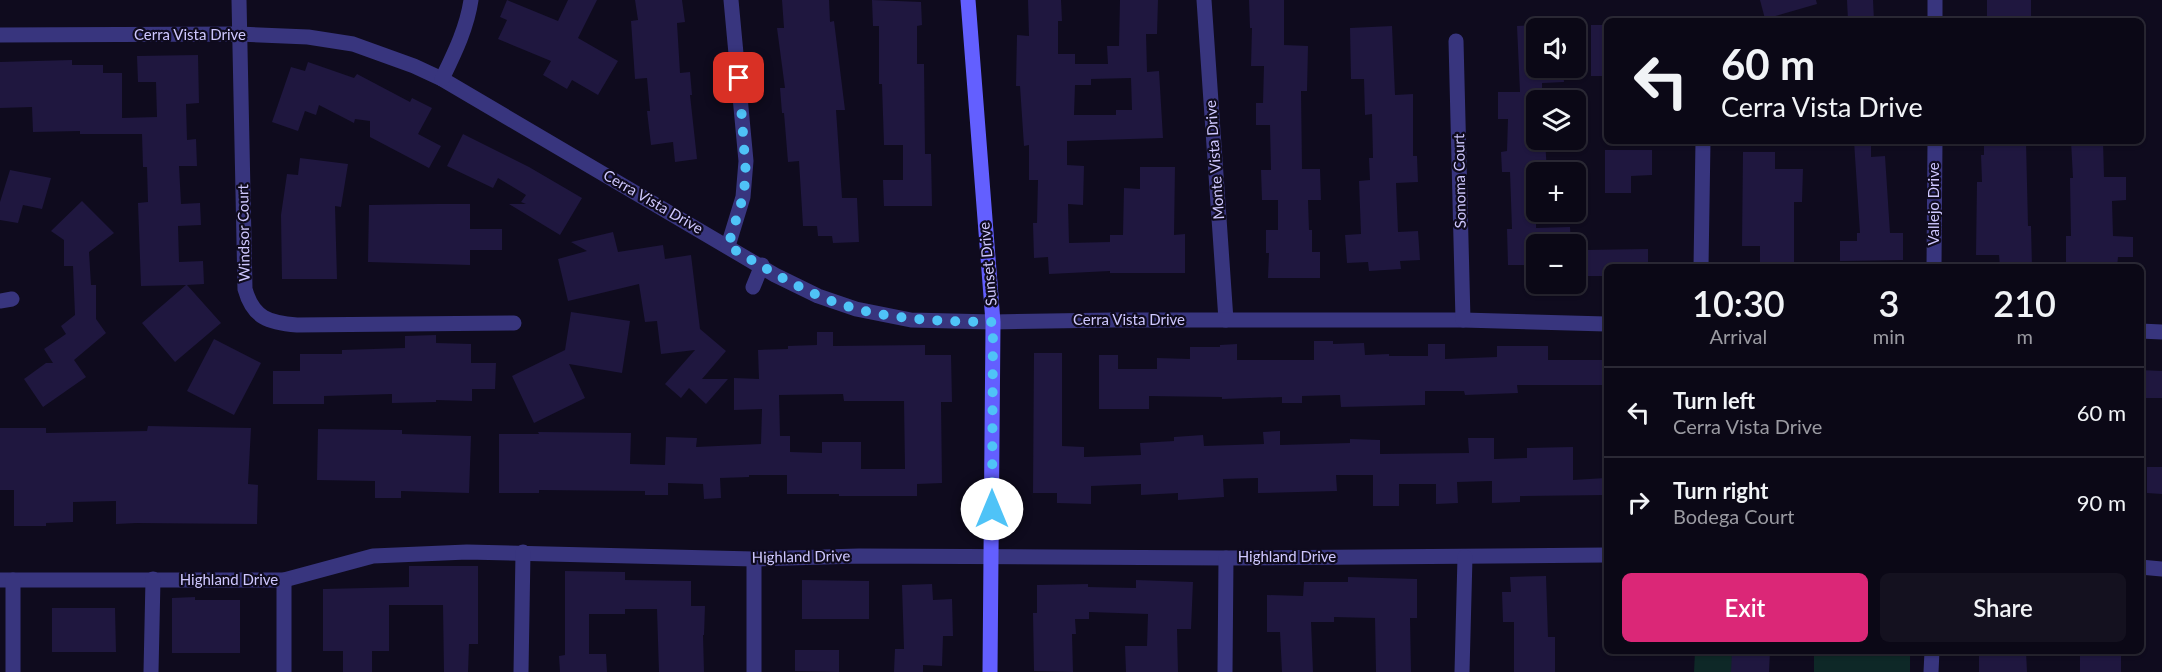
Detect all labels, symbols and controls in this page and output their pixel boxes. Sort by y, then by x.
map controls [1526,18,1586,294]
button: sound [1526,18,1586,78]
street label: Cerra Vista Drive [134,25,246,43]
text: 60 m [1721,39,1815,89]
icon: left [1622,42,1700,120]
pin [713,52,764,103]
icon: arrive [722,61,755,94]
button: layers [1526,90,1586,150]
text: Cerra Vista Drive [1721,90,1923,123]
street label: Monte Vista Drive [1201,100,1227,220]
street label: Sonoma Court [1449,133,1469,229]
button: + [1526,162,1586,222]
street label: Vallejo Drive [1924,162,1942,246]
street label: Cerra Vista Drive [600,165,707,237]
street label: Windsor Court [233,184,253,282]
street label: Sunset Drive [974,221,1000,307]
button: − [1526,234,1586,294]
text: 10:30 [1692,281,1785,325]
text: 3 [1879,281,1899,325]
text: 210 [1993,281,2056,325]
street label: Cerra Vista Drive [1073,310,1185,328]
text: Arrival [1710,324,1767,348]
text: min [1873,324,1905,348]
text: m [2016,324,2033,348]
text: Turn left [1673,387,1755,414]
icon: left [1622,396,1655,429]
text: 60 m [2077,399,2126,426]
text: Cerra Vista Drive [1673,414,1822,438]
position arrow [960,477,1024,541]
text: Turn right [1673,477,1768,504]
icon: right [1622,486,1655,519]
text: 90 m [2077,489,2126,516]
text: Bodega Court [1673,504,1794,528]
street label: Highland Drive [752,546,850,566]
street label: Highland Drive [1238,547,1336,565]
street label: Highland Drive [180,570,278,588]
button: Exit [1622,573,1868,642]
button: Share [1880,573,2126,642]

